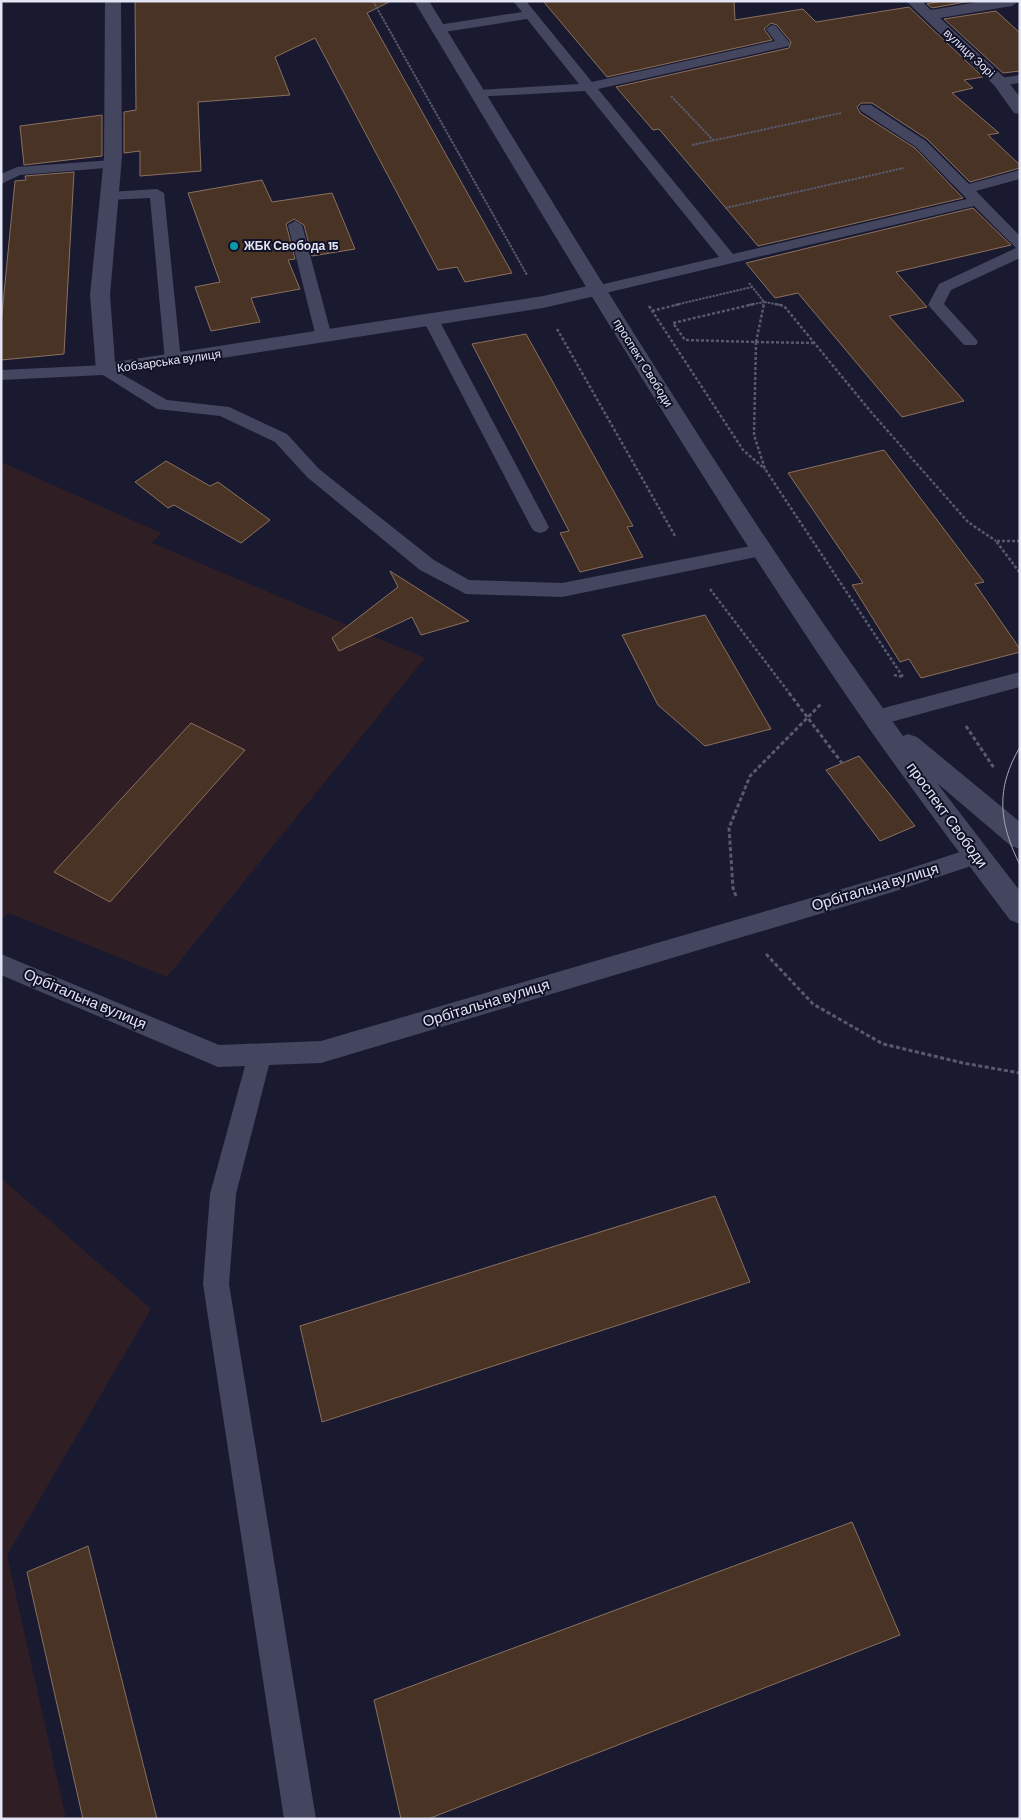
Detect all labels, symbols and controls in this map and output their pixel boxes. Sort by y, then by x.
street label: вулиця Зорі [941,25,998,80]
place label: ЖБК Свобода 15 [243,238,339,253]
marker: ЖБК Свобода 15 [228,240,240,252]
street label: проспект Свободи [610,316,677,409]
street label: Кобзарська вулиця [116,346,222,375]
street label: проспект Свободи [903,758,992,871]
street label: Орбітальна вулиця [809,858,940,914]
street label: Орбітальна вулиця [21,964,150,1032]
street label: Орбітальна вулиця [420,974,551,1030]

